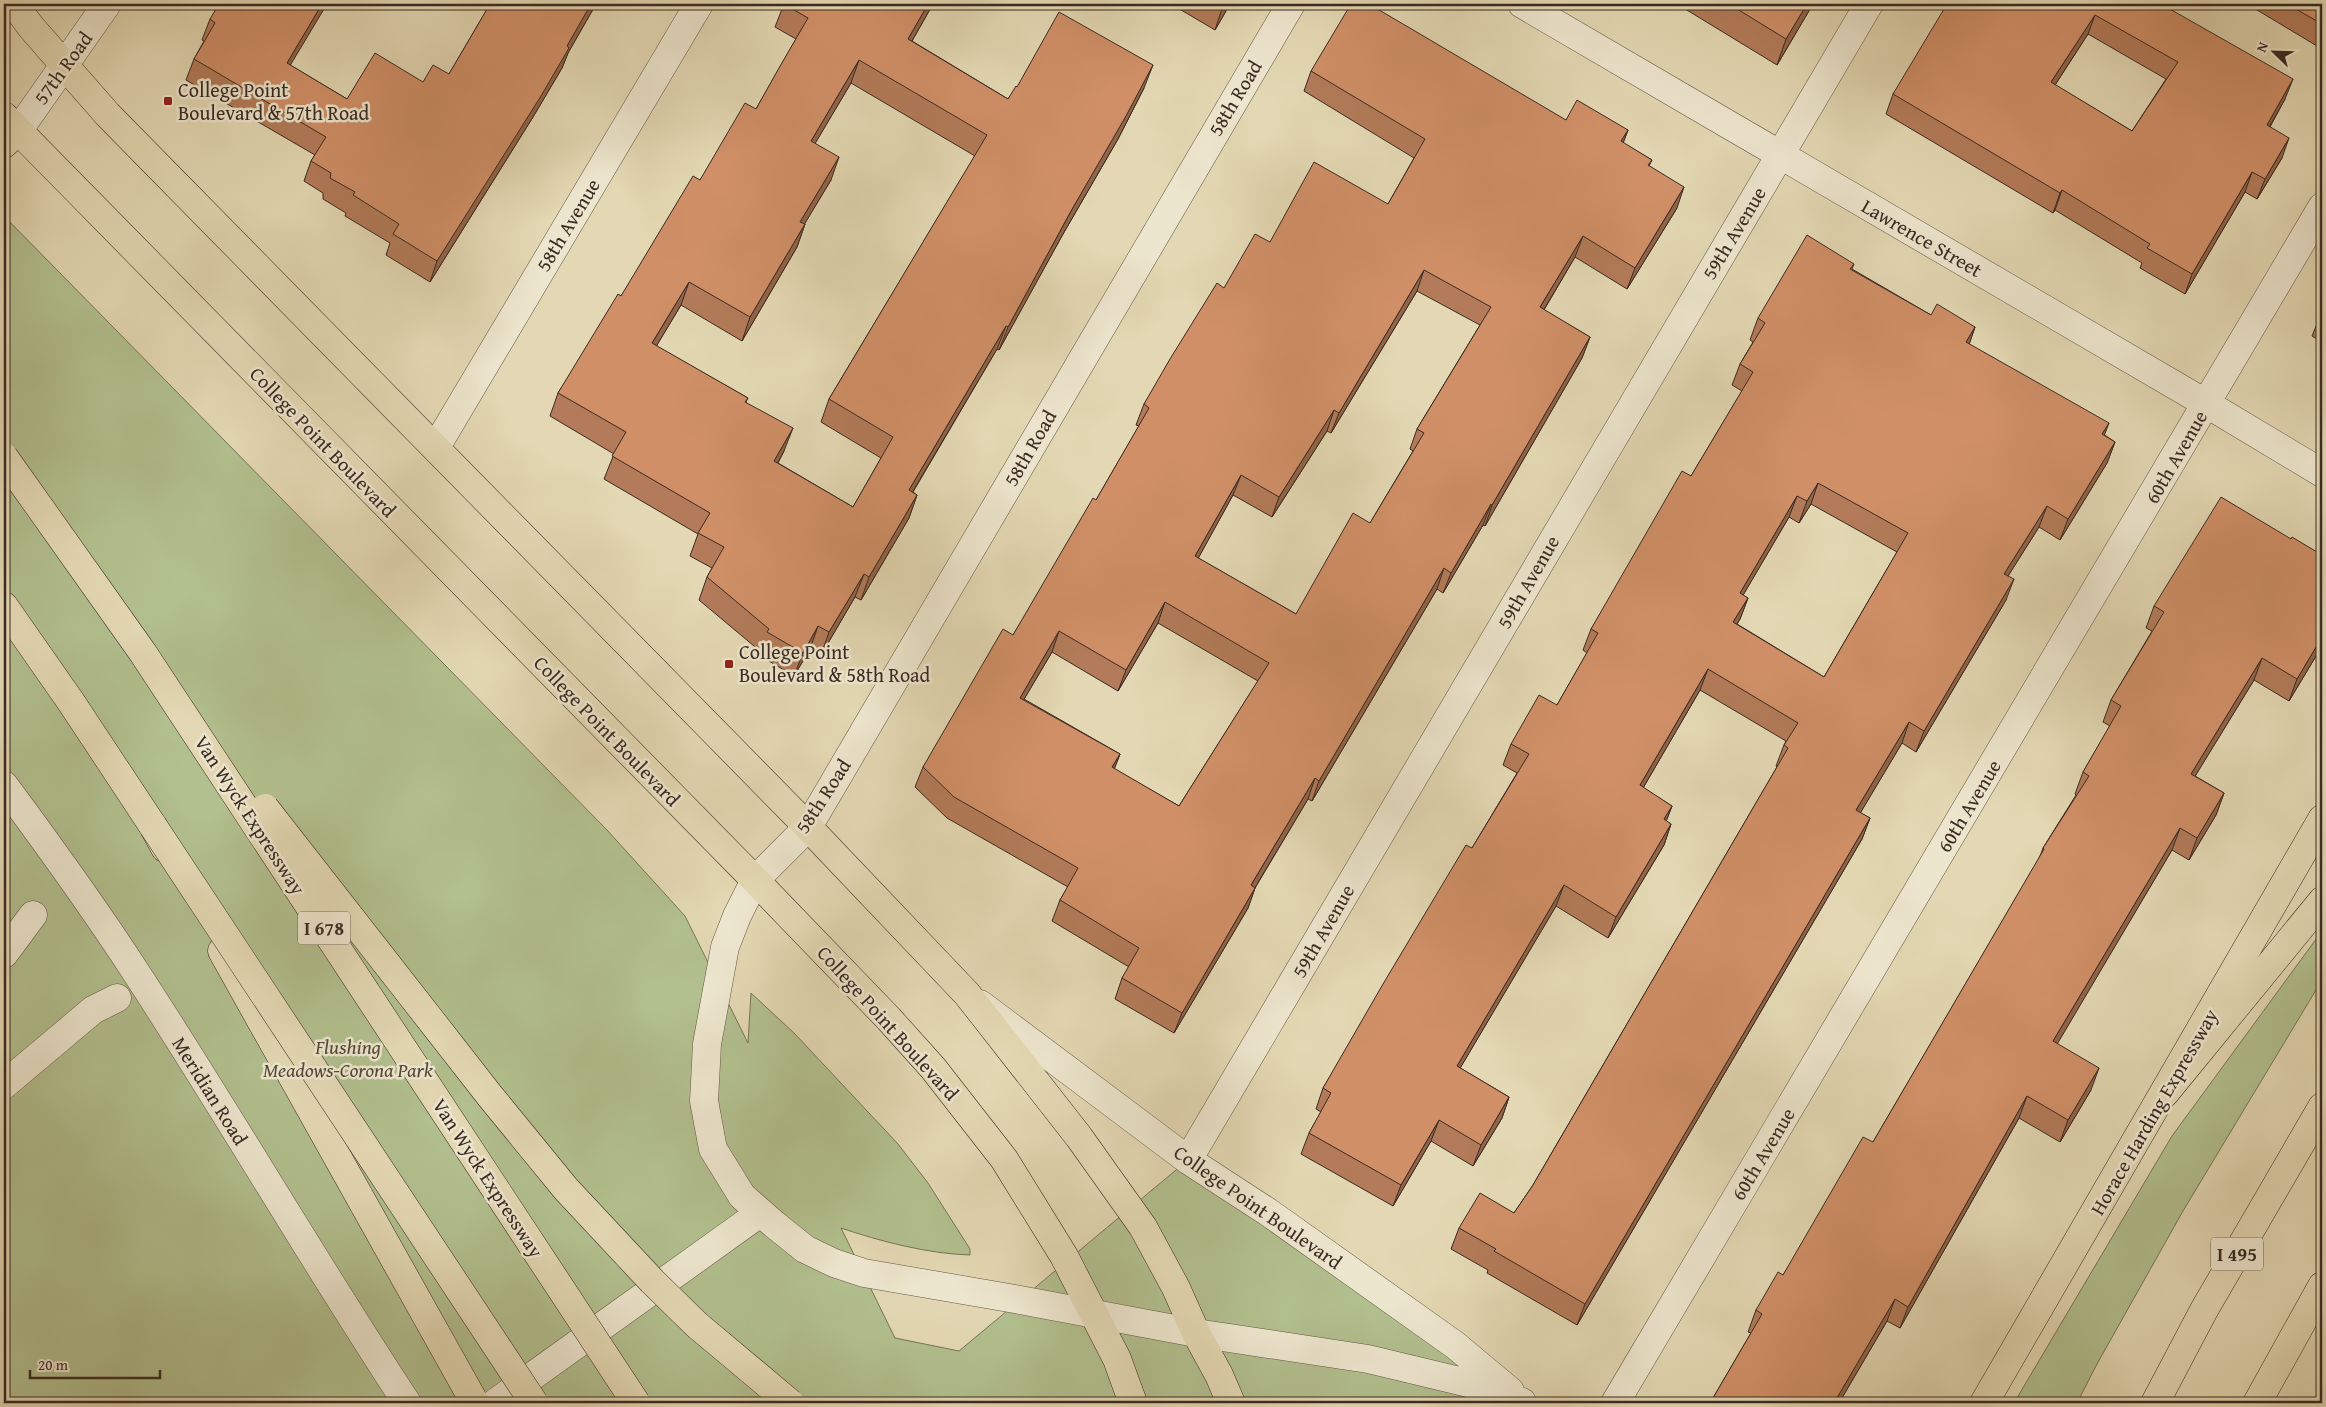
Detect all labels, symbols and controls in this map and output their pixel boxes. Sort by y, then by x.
street label: 57th Road [26,25,99,110]
north arrow [2248,28,2298,78]
text: N [2251,38,2273,55]
street label: 58th Road [1201,54,1269,141]
place label: College Point Boulevard & 57th Road [178,75,370,127]
marker: College Point Boulevard & 57th Road [162,95,174,107]
street label: 58th Avenue [529,173,607,277]
street label: 59th Avenue [1695,181,1773,285]
street label: Lawrence Street [1857,191,1988,284]
street label: College Point Boulevard [244,360,403,524]
street label: 58th Road [996,404,1063,491]
street label: 60th Avenue [2137,405,2214,509]
street label: 59th Avenue [1489,530,1566,634]
place label: College Point Boulevard & 58th Road [739,637,931,689]
street label: College Point Boulevard [528,649,687,813]
marker: College Point Boulevard & 58th Road [723,658,735,670]
street label: Van Wyck Expressway [188,729,313,900]
street label: 58th Road [788,752,858,839]
street label: 60th Avenue [1930,754,2008,858]
street label: 59th Avenue [1284,879,1361,983]
road number: I 678 [298,911,350,944]
street label: College Point Boulevard [811,939,966,1107]
street label: Horace Harding Expressway [2083,1003,2225,1220]
street label: Meridian Road [166,1031,255,1151]
park label: Flushing Meadows-Corona Park [263,1032,434,1084]
street label: Van Wyck Expressway [426,1092,551,1263]
street label: 60th Avenue [1724,1102,1802,1206]
street label: College Point Boulevard [1168,1137,1349,1276]
road number: I 495 [2211,1238,2263,1270]
scale bar [30,1347,160,1379]
text: 20 m [38,1354,69,1375]

